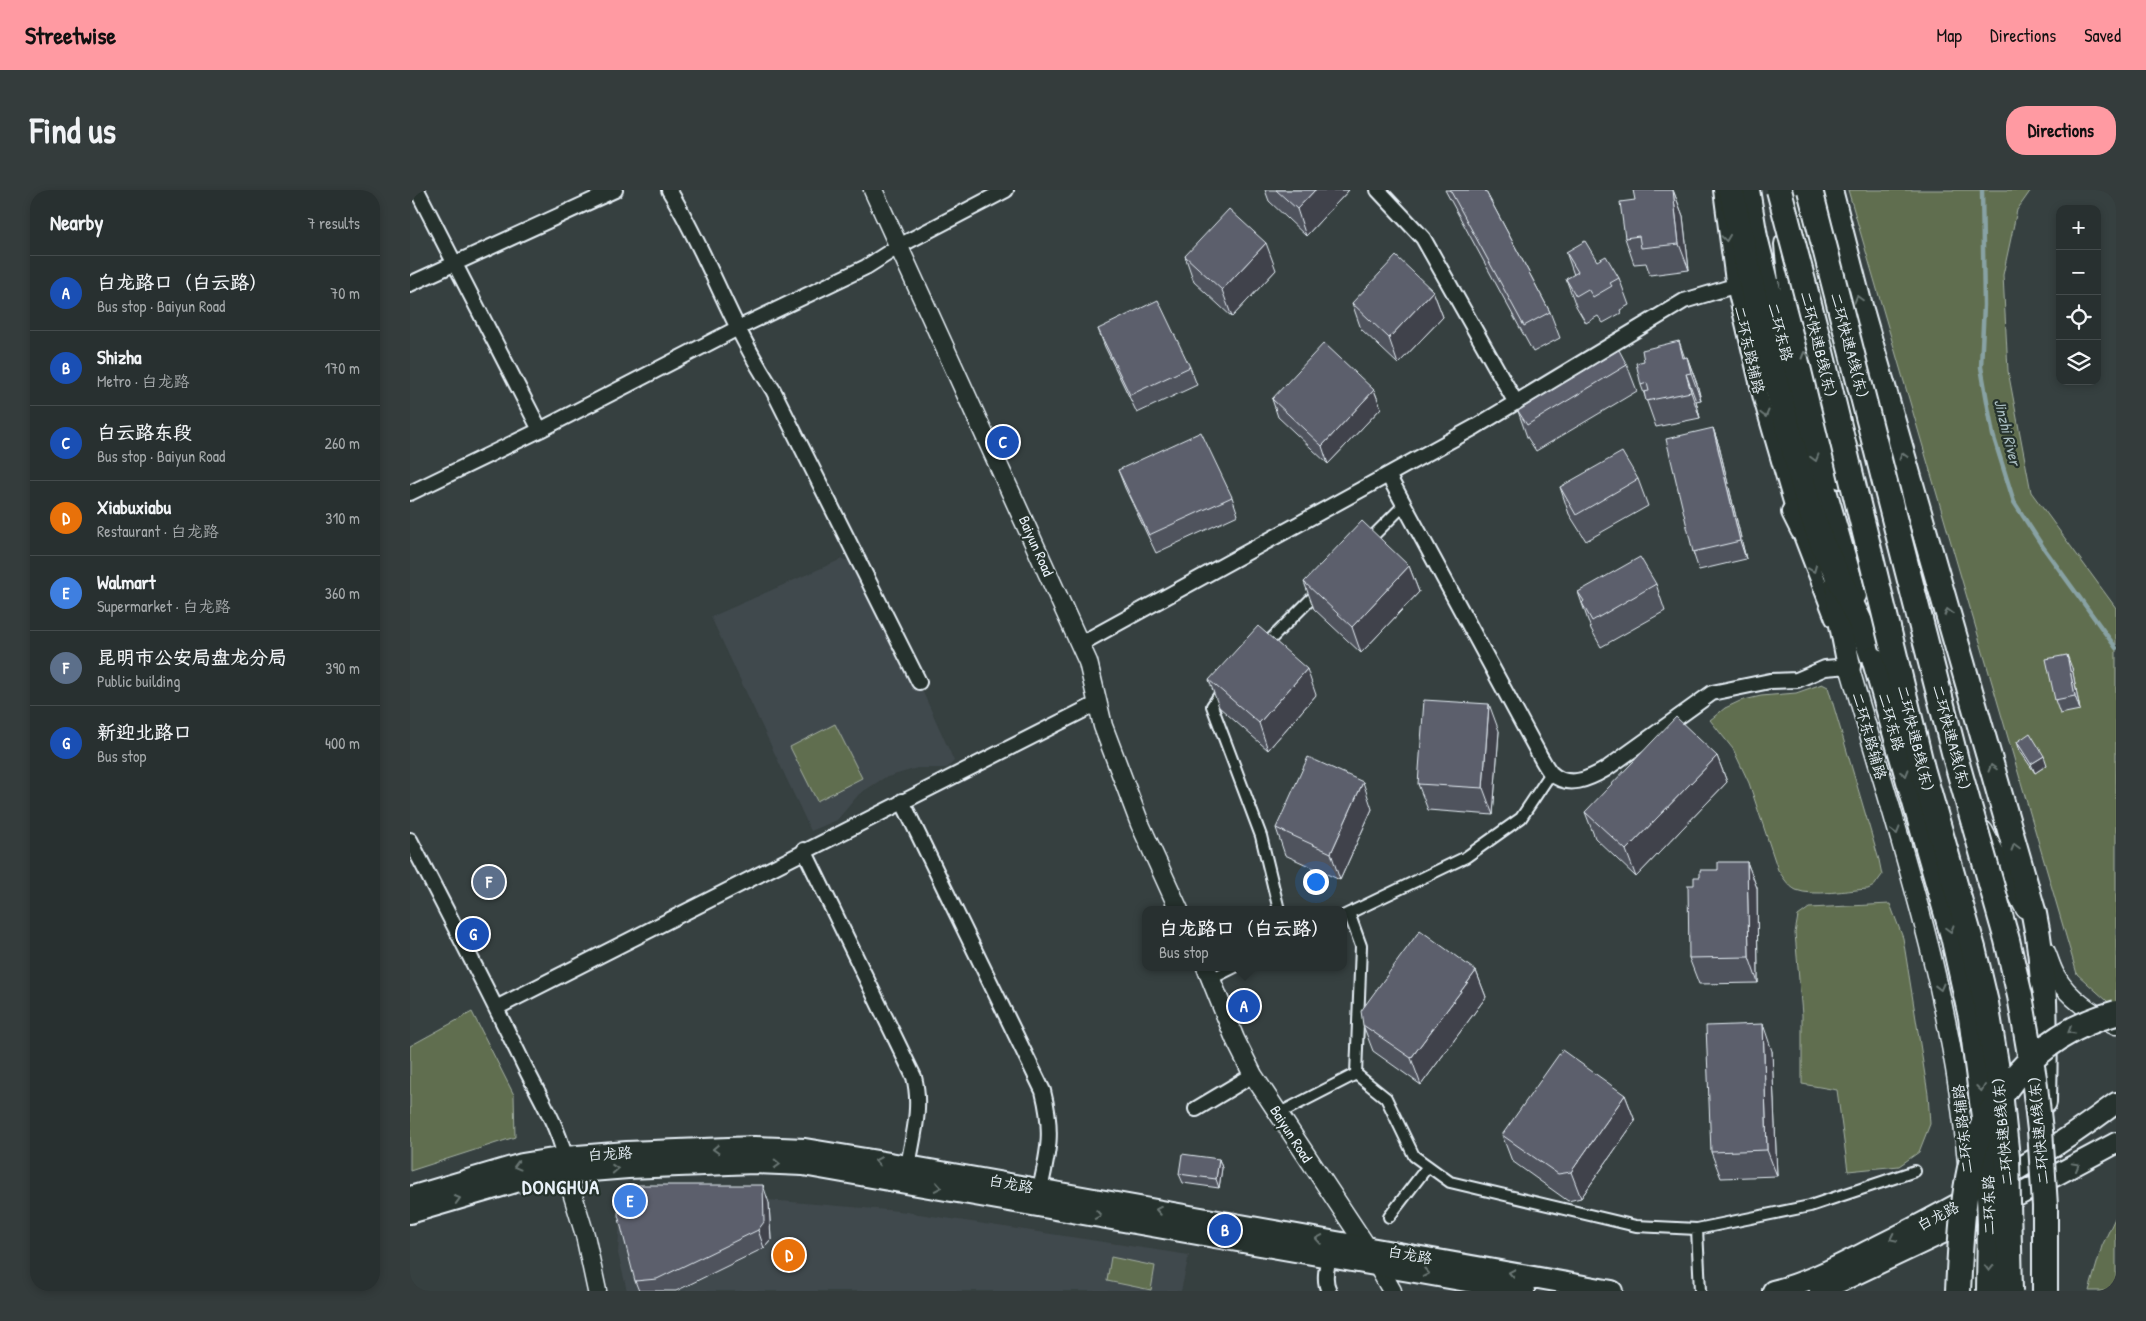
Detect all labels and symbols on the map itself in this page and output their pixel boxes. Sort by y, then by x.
one-way arrow [1721,234,1731,243]
street label: 二环快速B线(东) [1795,289,1842,399]
street label: 二环快速A线(东) [1825,290,1874,400]
one-way arrow [1854,296,1864,304]
street label: 二环东路 [1763,300,1798,364]
street label: 二环东路辅路 [1729,304,1770,396]
one-way arrow [1801,351,1811,359]
water label: Jinzhi River [1989,397,2027,469]
one-way arrow [1759,410,1769,418]
pin: C [987,423,1019,461]
one-way arrow [1898,452,1908,460]
one-way arrow [1810,453,1820,461]
street label: Baiyun Road [1014,512,1059,579]
one-way arrow [1807,564,1818,573]
one-way arrow [1943,608,1953,617]
street label: 二环快速A线(东) [1927,682,1976,792]
street label: 二环快速B线(东) [1892,683,1939,793]
street label: 二环东路辅路 [1847,690,1892,782]
street label: 二环东路 [1873,690,1910,754]
one-way arrow [1988,765,1998,773]
one-way arrow [1900,768,1910,776]
one-way arrow [1890,826,1901,835]
one-way arrow [2010,843,2020,852]
pin: F [473,863,505,901]
your location [1303,869,1329,895]
pin: G [457,915,489,953]
one-way arrow [1944,924,1955,933]
one-way arrow [1934,983,1945,992]
pin: A [1228,987,1260,1025]
one-way arrow [2067,1025,2076,1035]
street label: 二环快速A线(东) [2023,1076,2054,1186]
street label: 二环快速B线(东) [1987,1077,2018,1187]
street label: 二环东路辅路 [1947,1083,1978,1175]
one-way arrow [1975,1085,1986,1093]
street label: Baiyun Road [1265,1101,1318,1166]
street label: 白龙路 [587,1141,633,1166]
one-way arrow [712,1143,720,1154]
one-way arrow [874,1156,882,1166]
one-way arrow [774,1159,782,1169]
one-way arrow [514,1160,522,1170]
one-way arrow [2070,1162,2079,1172]
one-way arrow [611,1164,619,1175]
street label: 白龙路 [987,1169,1035,1198]
district label: DONGHUA [522,1173,600,1200]
street label: 二环东路 [1977,1175,2000,1235]
pin: E [614,1182,646,1220]
one-way arrow [934,1182,942,1192]
one-way arrow [452,1195,460,1205]
street label: 白龙路 [1913,1196,1963,1235]
one-way arrow [1154,1206,1163,1216]
one-way arrow [1094,1210,1102,1220]
pin: B [1209,1211,1241,1249]
one-way arrow [1889,1232,1898,1243]
one-way arrow [1314,1234,1323,1244]
pin: D [773,1236,805,1274]
street label: 白龙路 [1386,1240,1434,1269]
one-way arrow [1984,1264,1994,1272]
one-way arrow [1421,1268,1430,1278]
one-way arrow [1508,1269,1517,1279]

